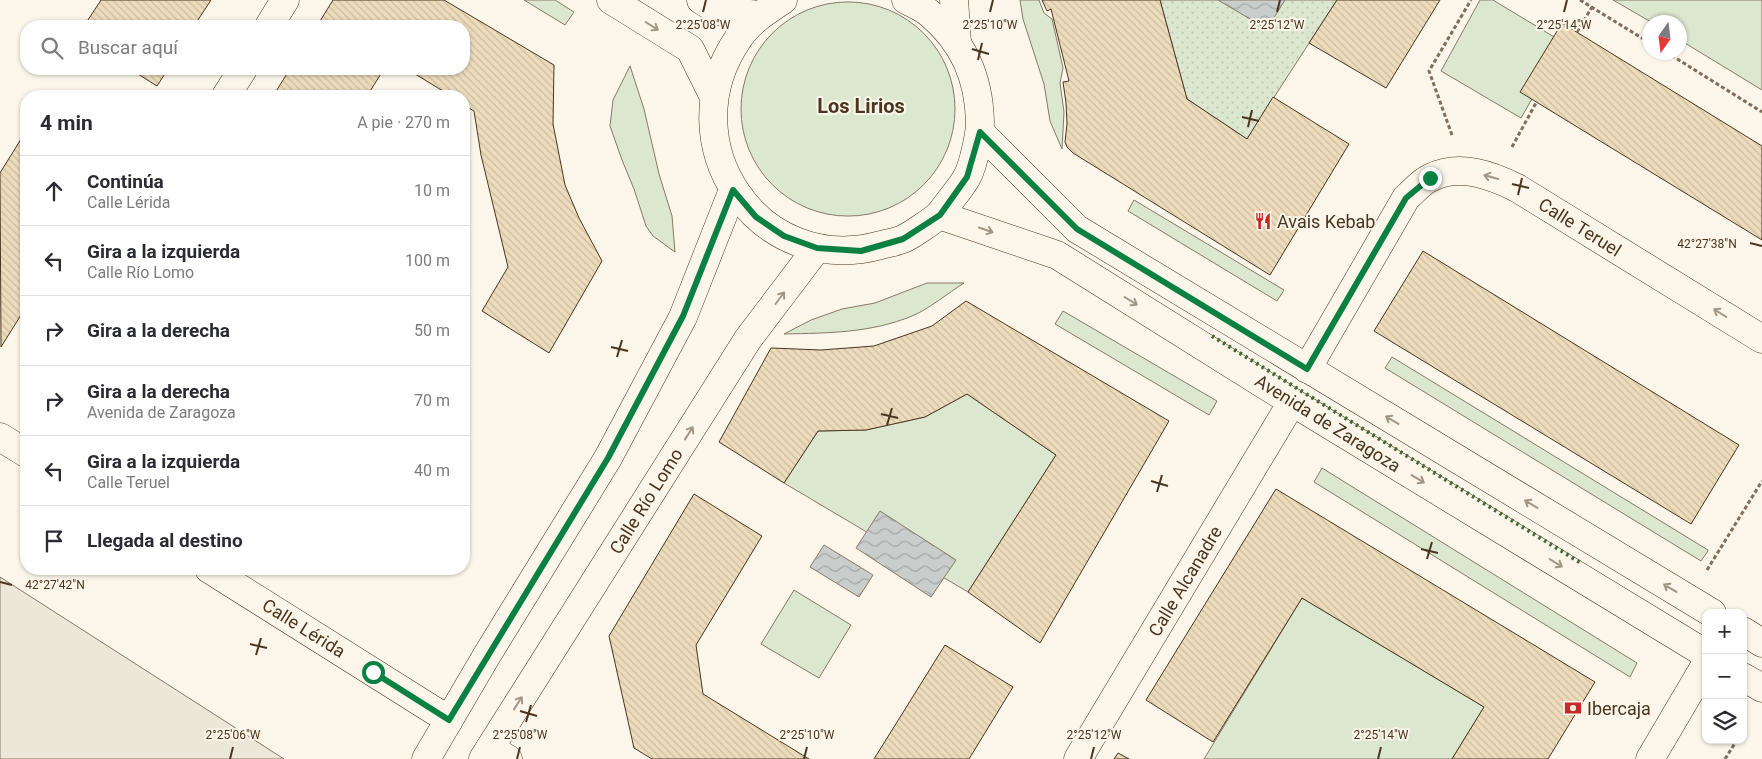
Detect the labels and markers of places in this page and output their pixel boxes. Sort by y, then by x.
restaurant icon: Avais Kebab [1253,211,1273,231]
place label: Avais Kebab [1277,211,1375,232]
bank icon: Ibercaja [1563,698,1583,718]
place label: Ibercaja [1587,698,1651,719]

